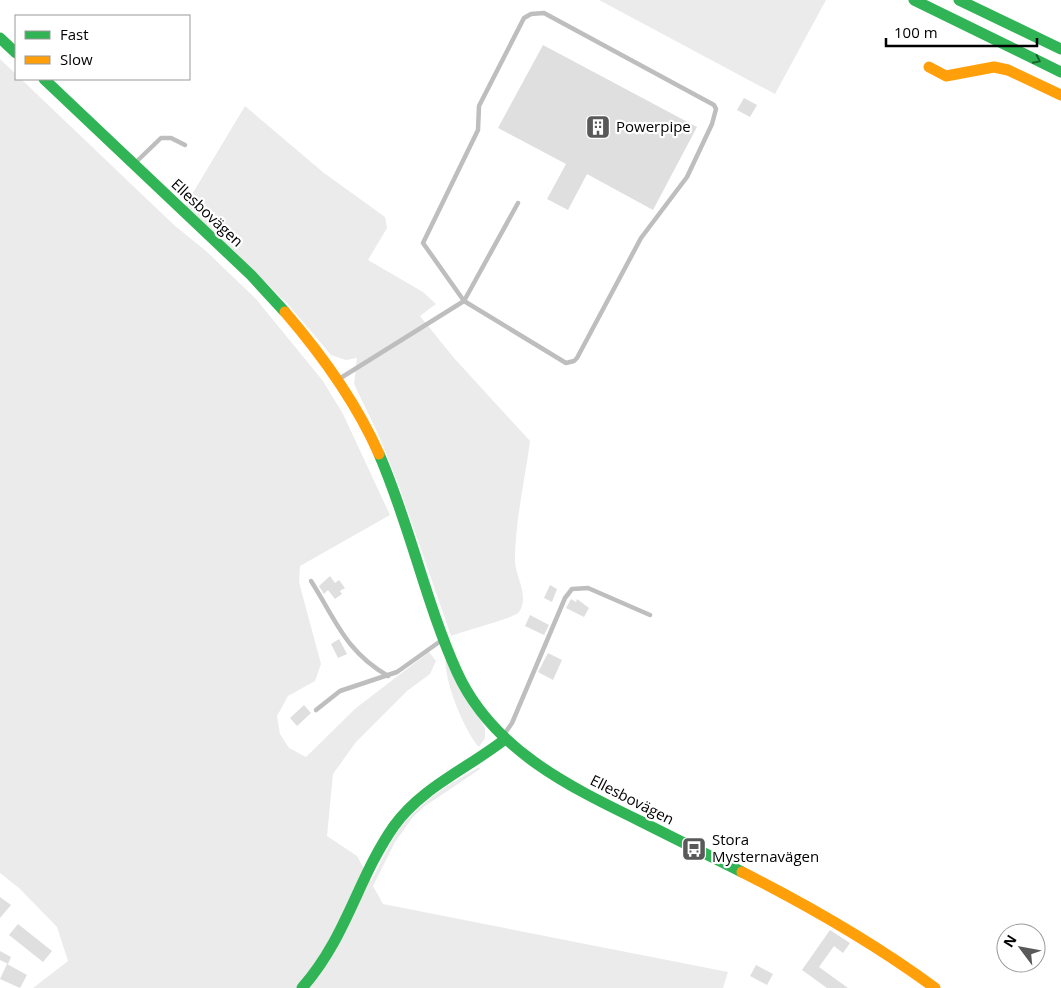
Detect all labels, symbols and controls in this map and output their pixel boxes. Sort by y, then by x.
legend [15,15,190,80]
scale bar [886,15,1037,47]
text: 100 m [894,22,938,42]
text: Fast [60,24,89,44]
text: Slow [60,49,93,69]
one-way arrow [1032,54,1041,64]
building icon: Powerpipe [585,114,611,140]
place label: Powerpipe [616,116,691,136]
street label: Ellesbovägen [167,174,248,251]
street label: Ellesbovägen [587,769,678,829]
place label: Stora Mysternavägen [712,829,819,866]
bus stop icon: Stora Mysternavägen [681,836,707,862]
north arrow [996,923,1046,973]
text: N [998,931,1021,951]

